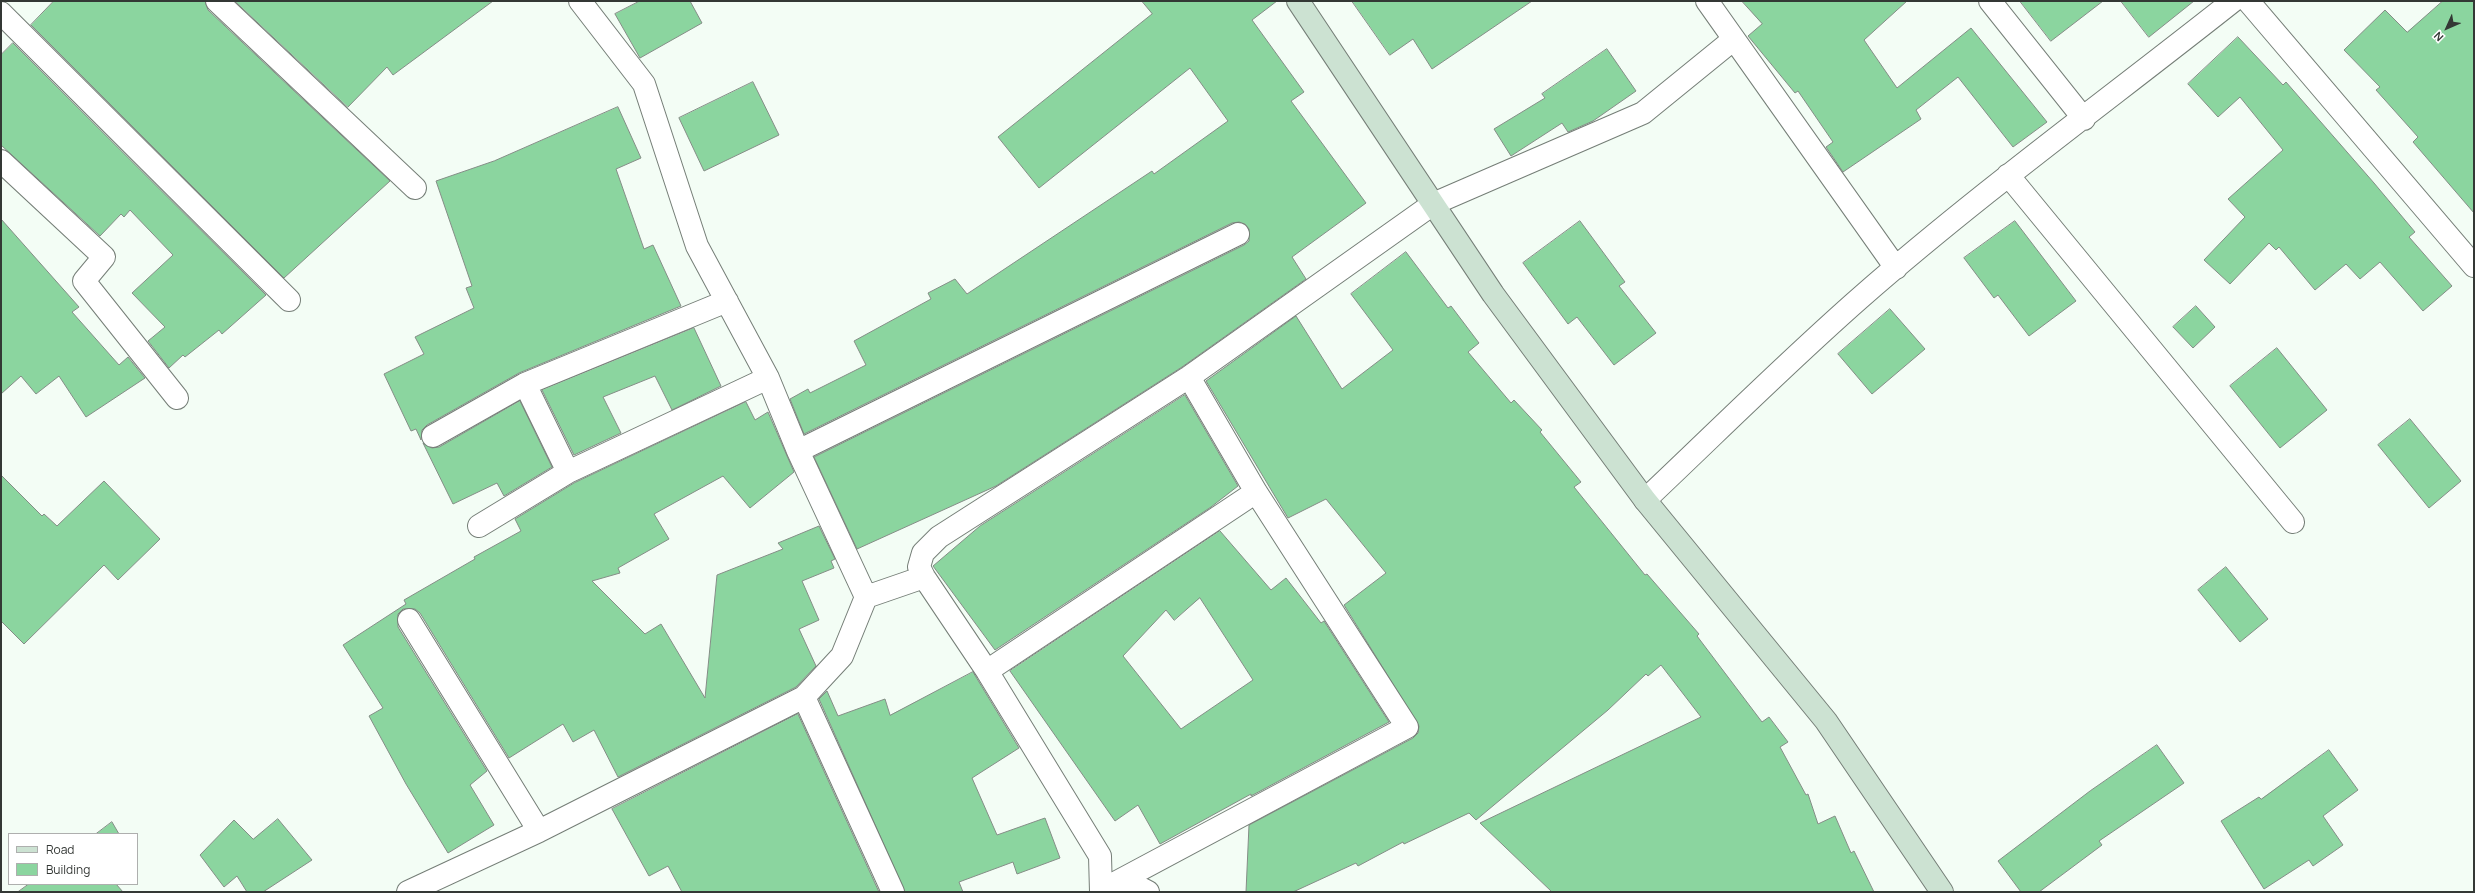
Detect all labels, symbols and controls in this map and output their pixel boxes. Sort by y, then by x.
north arrow [2427,8,2467,48]
text: N [2430,29,2446,45]
legend [8,833,138,885]
text: Road [46,841,74,858]
text: Building [46,861,90,878]

